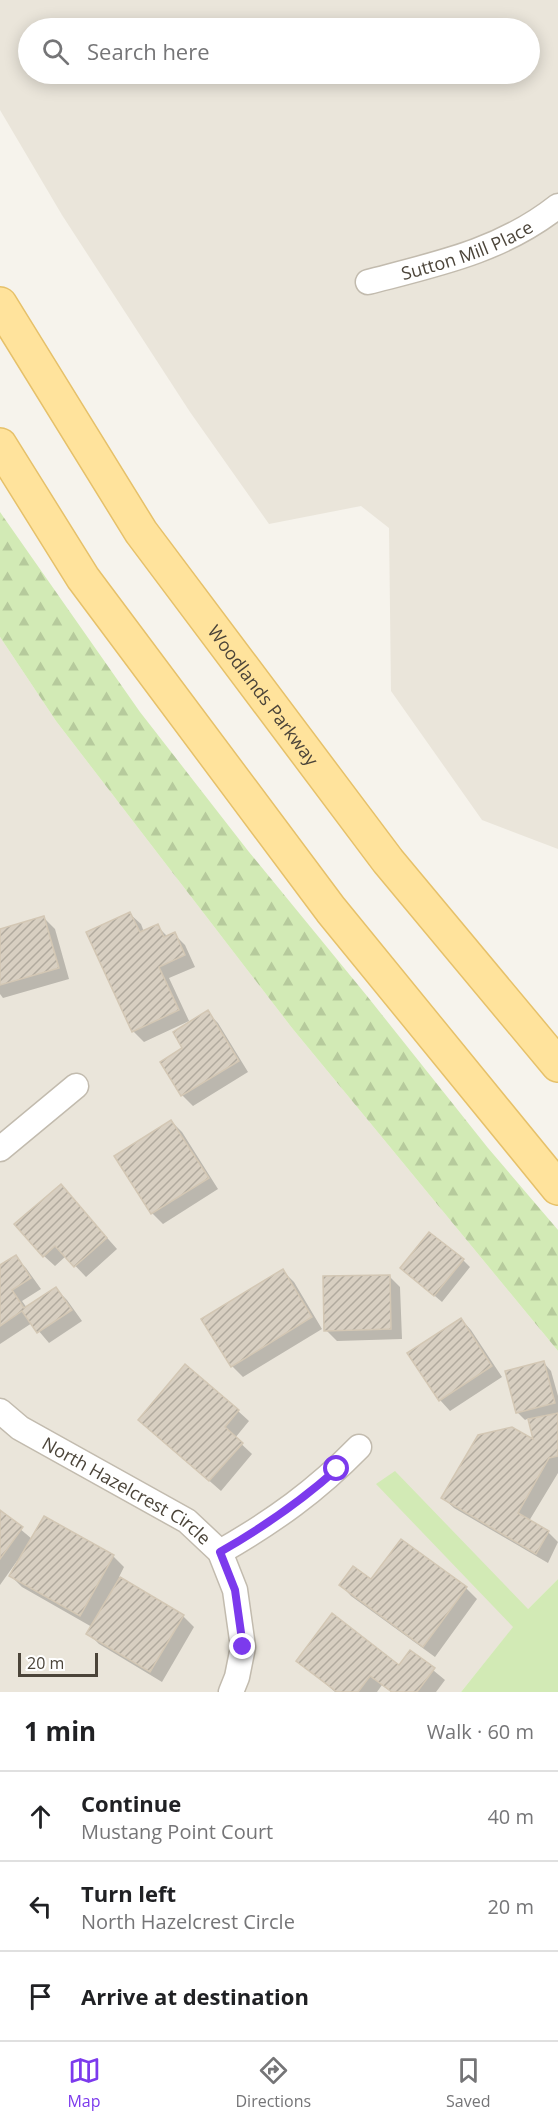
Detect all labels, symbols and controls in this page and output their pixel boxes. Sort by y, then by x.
search box [18,18,540,84]
icon: search [39,35,72,68]
text: Search here [87,36,210,66]
street label: Sutton Mill Place [399,214,537,285]
street label: Woodlands Parkway [203,620,325,771]
street label: North Hazelcrest Circle [38,1431,216,1550]
route start [323,1455,349,1481]
route end [229,1633,255,1659]
scale bar [18,1650,98,1678]
text: 20 m [27,1652,64,1674]
text: 1 min [24,1713,96,1749]
text: Walk · 60 m [427,1718,534,1745]
text: Continue [81,1788,181,1818]
icon: ahead [24,1800,57,1833]
text: 40 m [487,1803,534,1830]
text: Mustang Point Court [81,1818,273,1845]
text: Turn left [81,1878,176,1908]
icon: left [24,1890,57,1923]
text: 20 m [487,1893,534,1920]
text: North Hazelcrest Circle [81,1908,295,1935]
icon: arrive [24,1980,57,2013]
text: Arrive at destination [81,1981,309,2011]
tab: Map [67,2054,101,2112]
tab: Directions [235,2054,311,2112]
tab: Saved [446,2054,491,2112]

